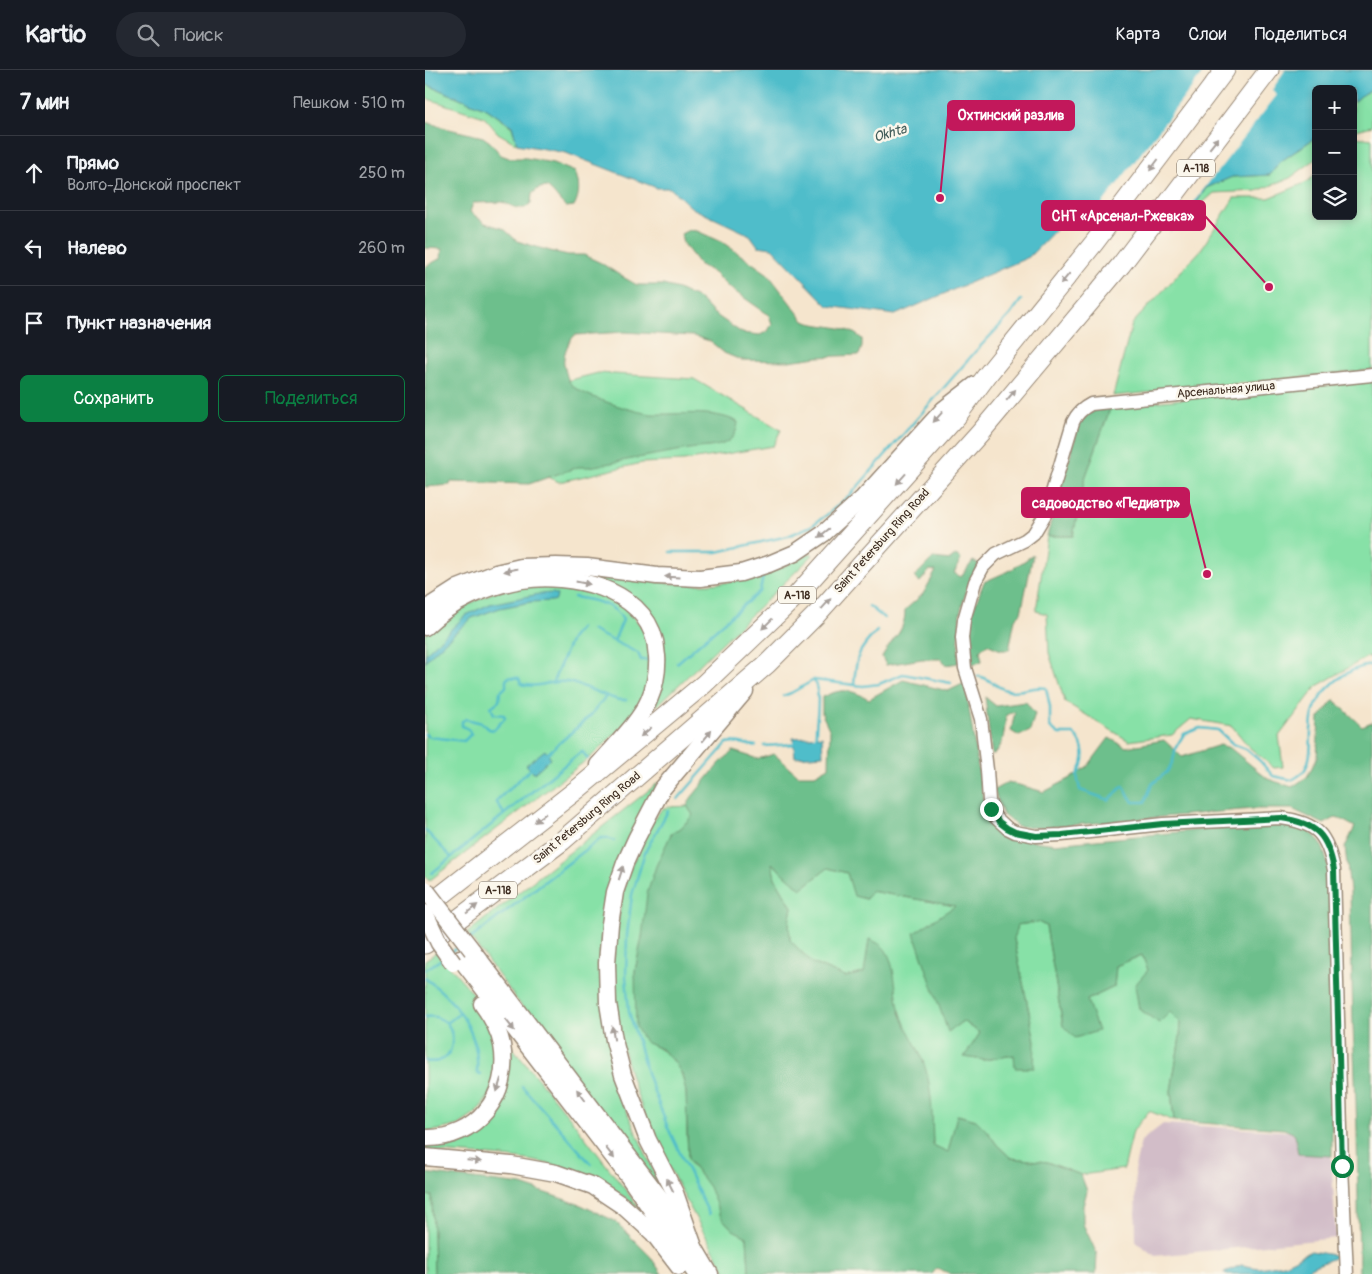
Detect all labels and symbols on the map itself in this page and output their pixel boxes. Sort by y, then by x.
callout: Охтинский разлив [948,101,1074,130]
text: Охтинский разлив [958,107,1065,124]
water label: Okhta [872,120,910,146]
one-way arrow [1209,137,1220,150]
one-way arrow [1148,158,1159,171]
road number: А-118 [1177,160,1215,176]
callout: СНТ «Арсенал-Ржевка» [1042,201,1205,230]
text: СНТ «Арсенал-Ржевка» [1052,208,1195,225]
one-way arrow [1059,273,1070,286]
street label: Арсенальная улица [1176,378,1276,402]
one-way arrow [1006,389,1017,402]
one-way arrow [932,410,944,422]
one-way arrow [895,472,907,484]
street label: Saint Petersburg Ring Road [831,485,933,596]
callout: садоводство «Педиатр» [1022,488,1189,517]
text: садоводство «Педиатр» [1031,495,1181,512]
one-way arrow [818,527,831,538]
one-way arrow [503,566,518,574]
one-way arrow [664,572,680,580]
one-way arrow [576,579,591,587]
road number: А-118 [778,586,816,604]
one-way arrow [820,598,831,611]
one-way arrow [762,618,774,630]
one-way arrow [641,726,653,738]
one-way arrow [701,730,712,743]
street label: Saint Petersburg Ring Road [530,769,644,867]
route end [980,798,1003,821]
one-way arrow [534,813,547,824]
one-way arrow [618,865,626,880]
road number: А-118 [479,882,517,898]
one-way arrow [465,904,478,915]
one-way arrow [505,1018,516,1031]
one-way arrow [609,1025,617,1041]
one-way arrow [495,1078,503,1093]
one-way arrow [576,1089,587,1102]
one-way arrow [605,1146,615,1160]
route start [1331,1155,1354,1178]
one-way arrow [466,1158,482,1166]
one-way arrow [666,1178,674,1192]

